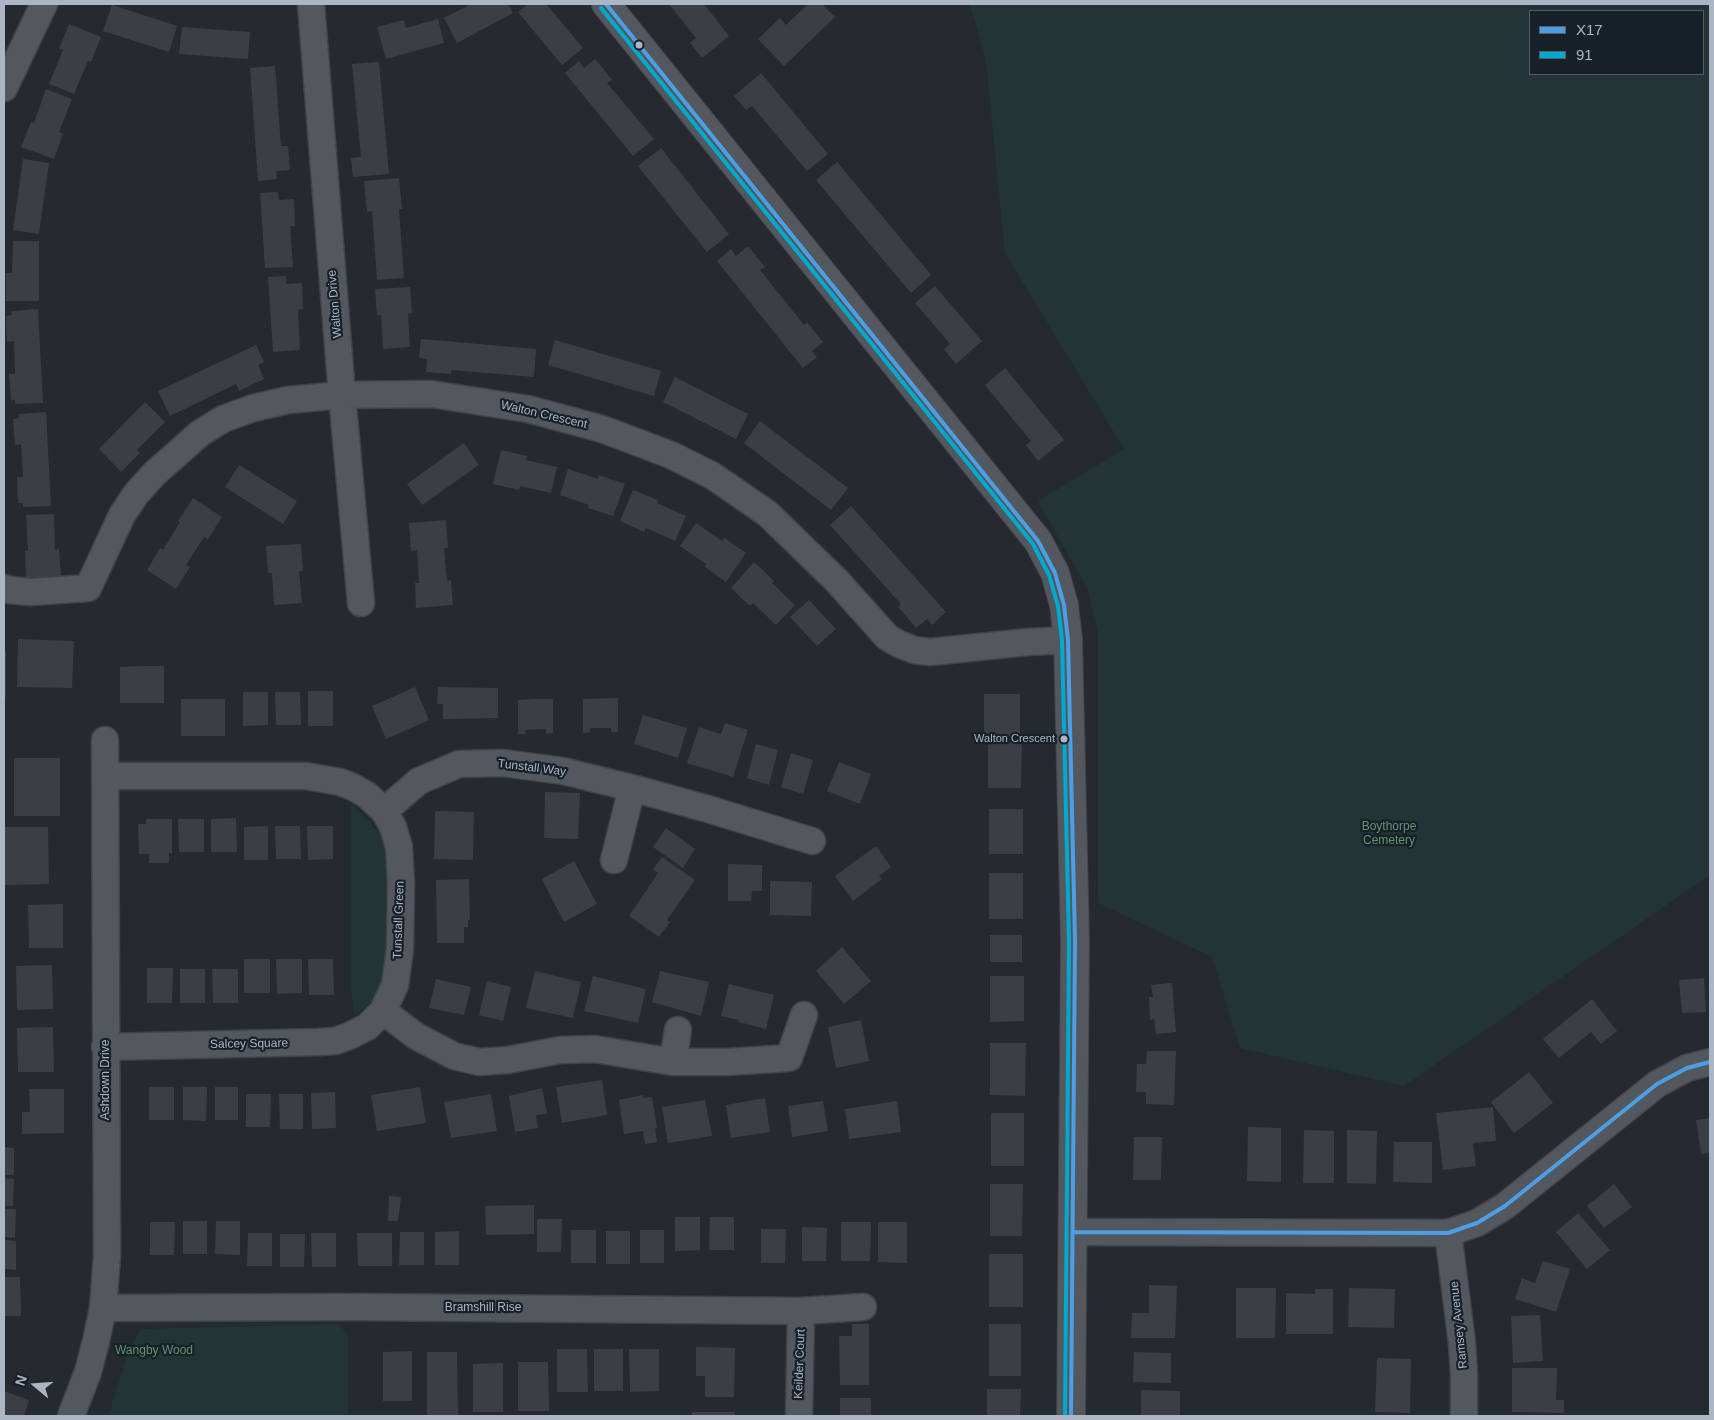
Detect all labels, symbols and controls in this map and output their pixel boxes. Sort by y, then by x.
legend [1529,10,1704,75]
text: X17 [1576,21,1603,38]
unlabelled marker [634,40,644,50]
text: 91 [1576,46,1593,63]
street label: Walton Drive [325,269,345,339]
street label: Walton Crescent [499,398,589,432]
place label: Walton Crescent [974,732,1055,746]
marker: Walton Crescent [1059,734,1069,744]
street label: Tunstall Way [497,757,567,779]
park label: Boythorpe Cemetery [1362,820,1416,848]
street label: Tunstall Green [390,881,408,959]
street label: Salcey Square [210,1036,288,1052]
street label: Ashdown Drive [99,1040,113,1120]
street label: Ramsey Avenue [1447,1281,1471,1369]
street label: Bramshill Rise [445,1301,521,1315]
street label: Keilder Court [792,1329,808,1399]
park label: Wangby Wood [115,1344,193,1358]
north arrow [10,1360,60,1410]
text: N [12,1373,30,1388]

